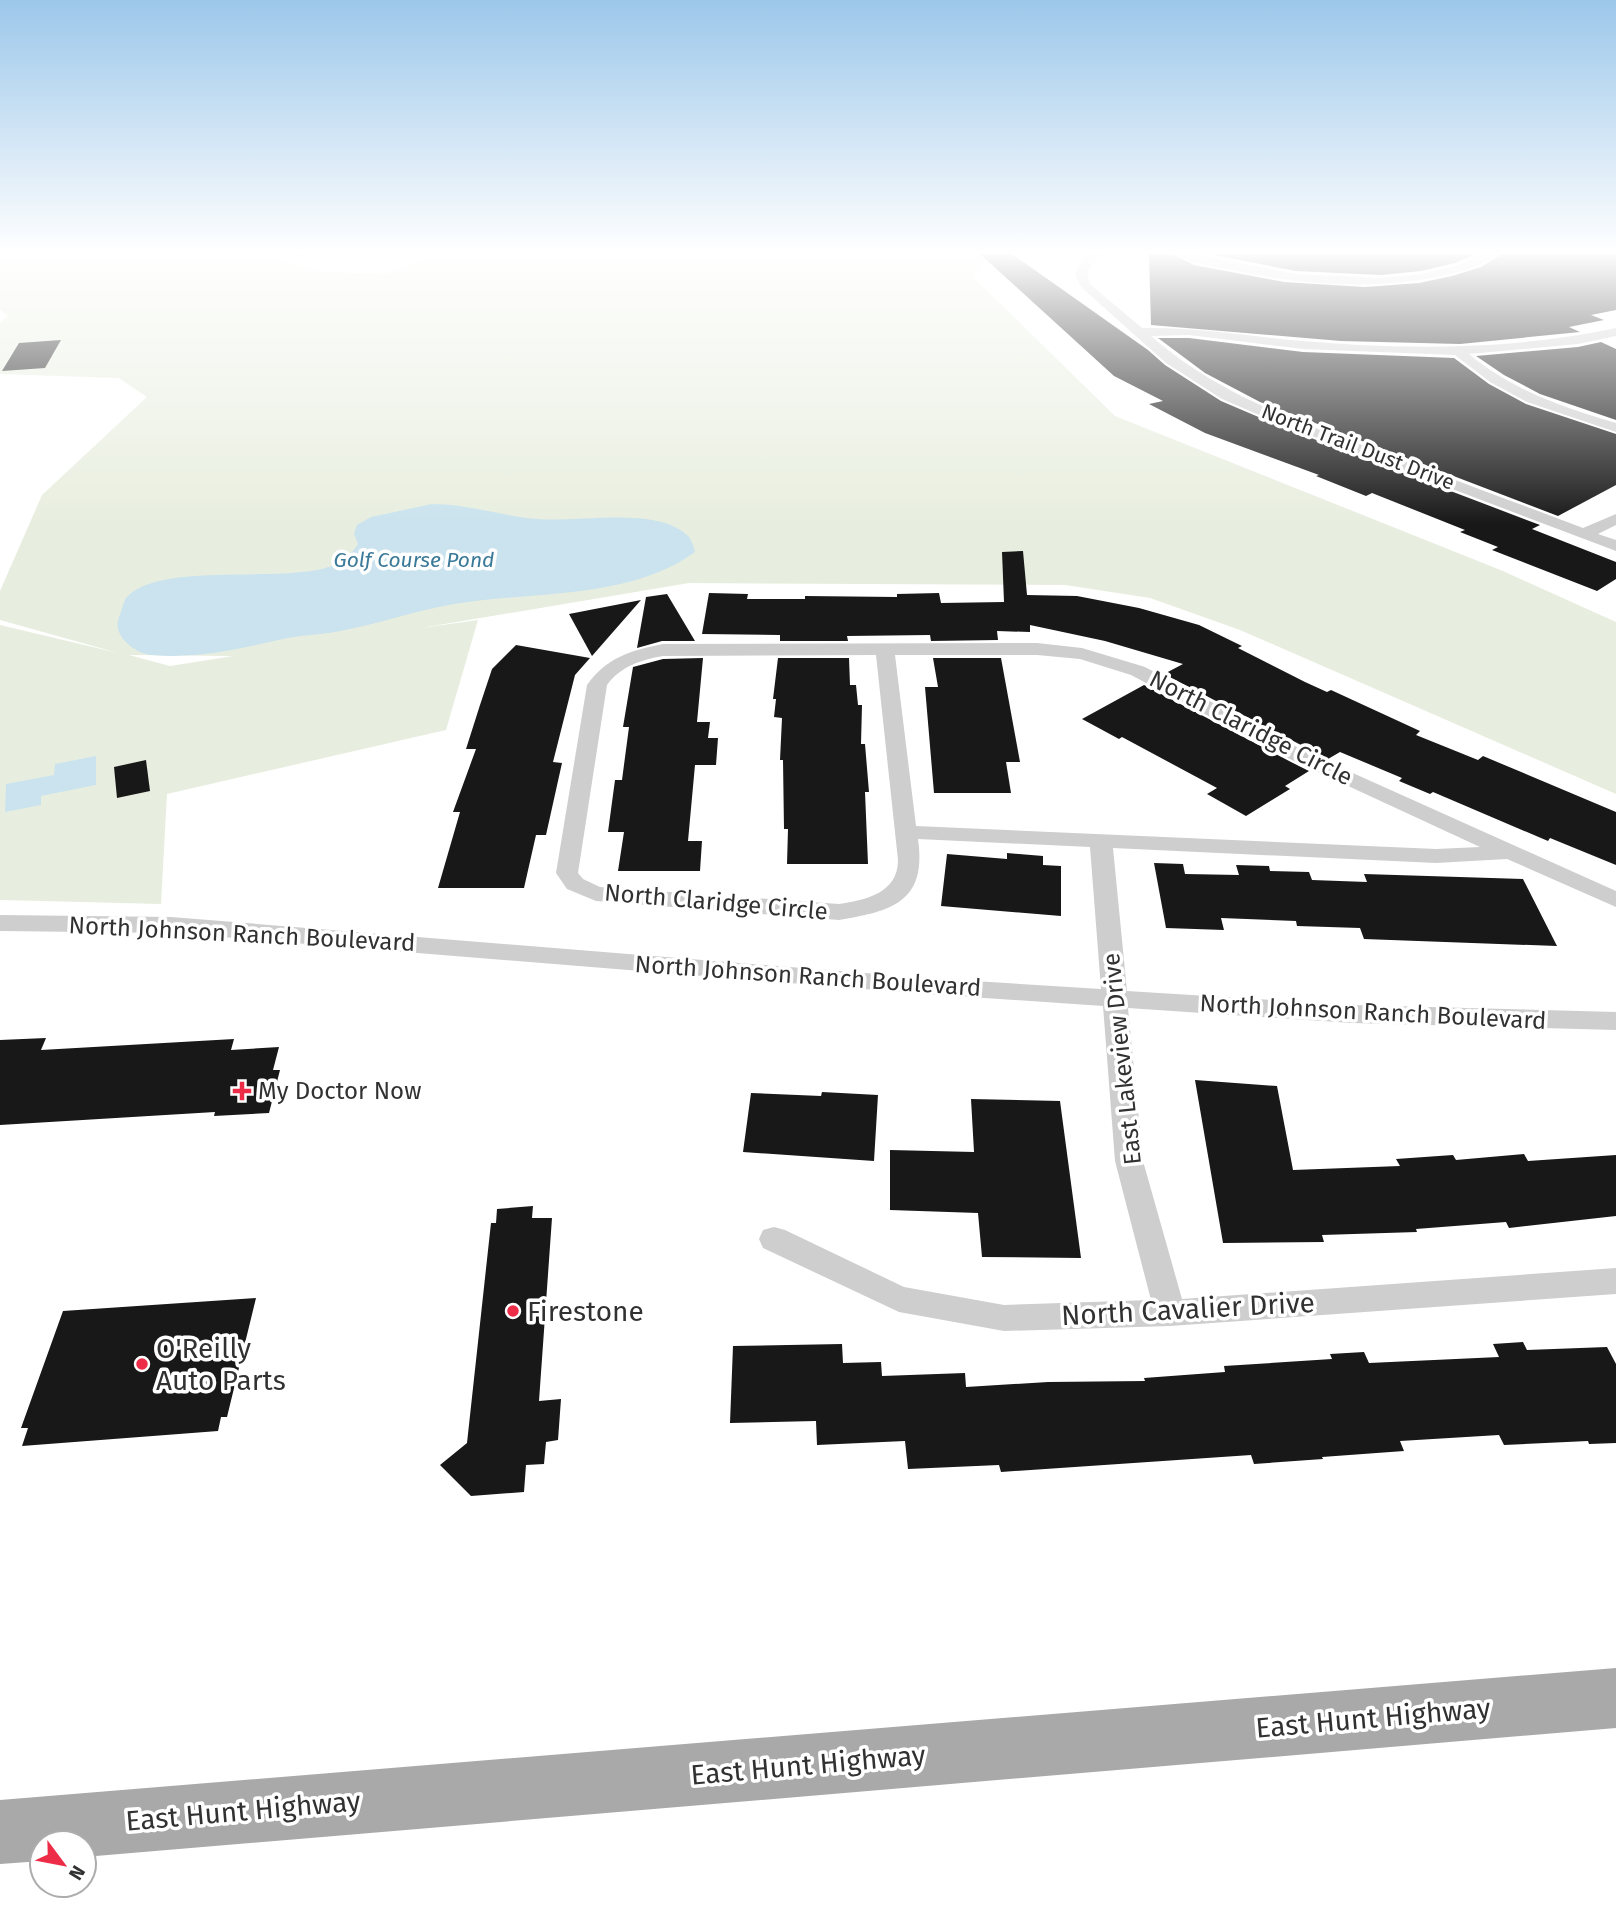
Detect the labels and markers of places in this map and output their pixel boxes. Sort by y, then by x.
place label: My Doctor Now [258,1077,421,1105]
marker: My Doctor Now [232,1081,252,1101]
place label: Firestone [527,1295,644,1328]
marker: Firestone [505,1303,521,1319]
place label: O'Reilly Auto Parts [156,1332,286,1397]
marker: O'Reilly Auto Parts [134,1356,150,1372]

